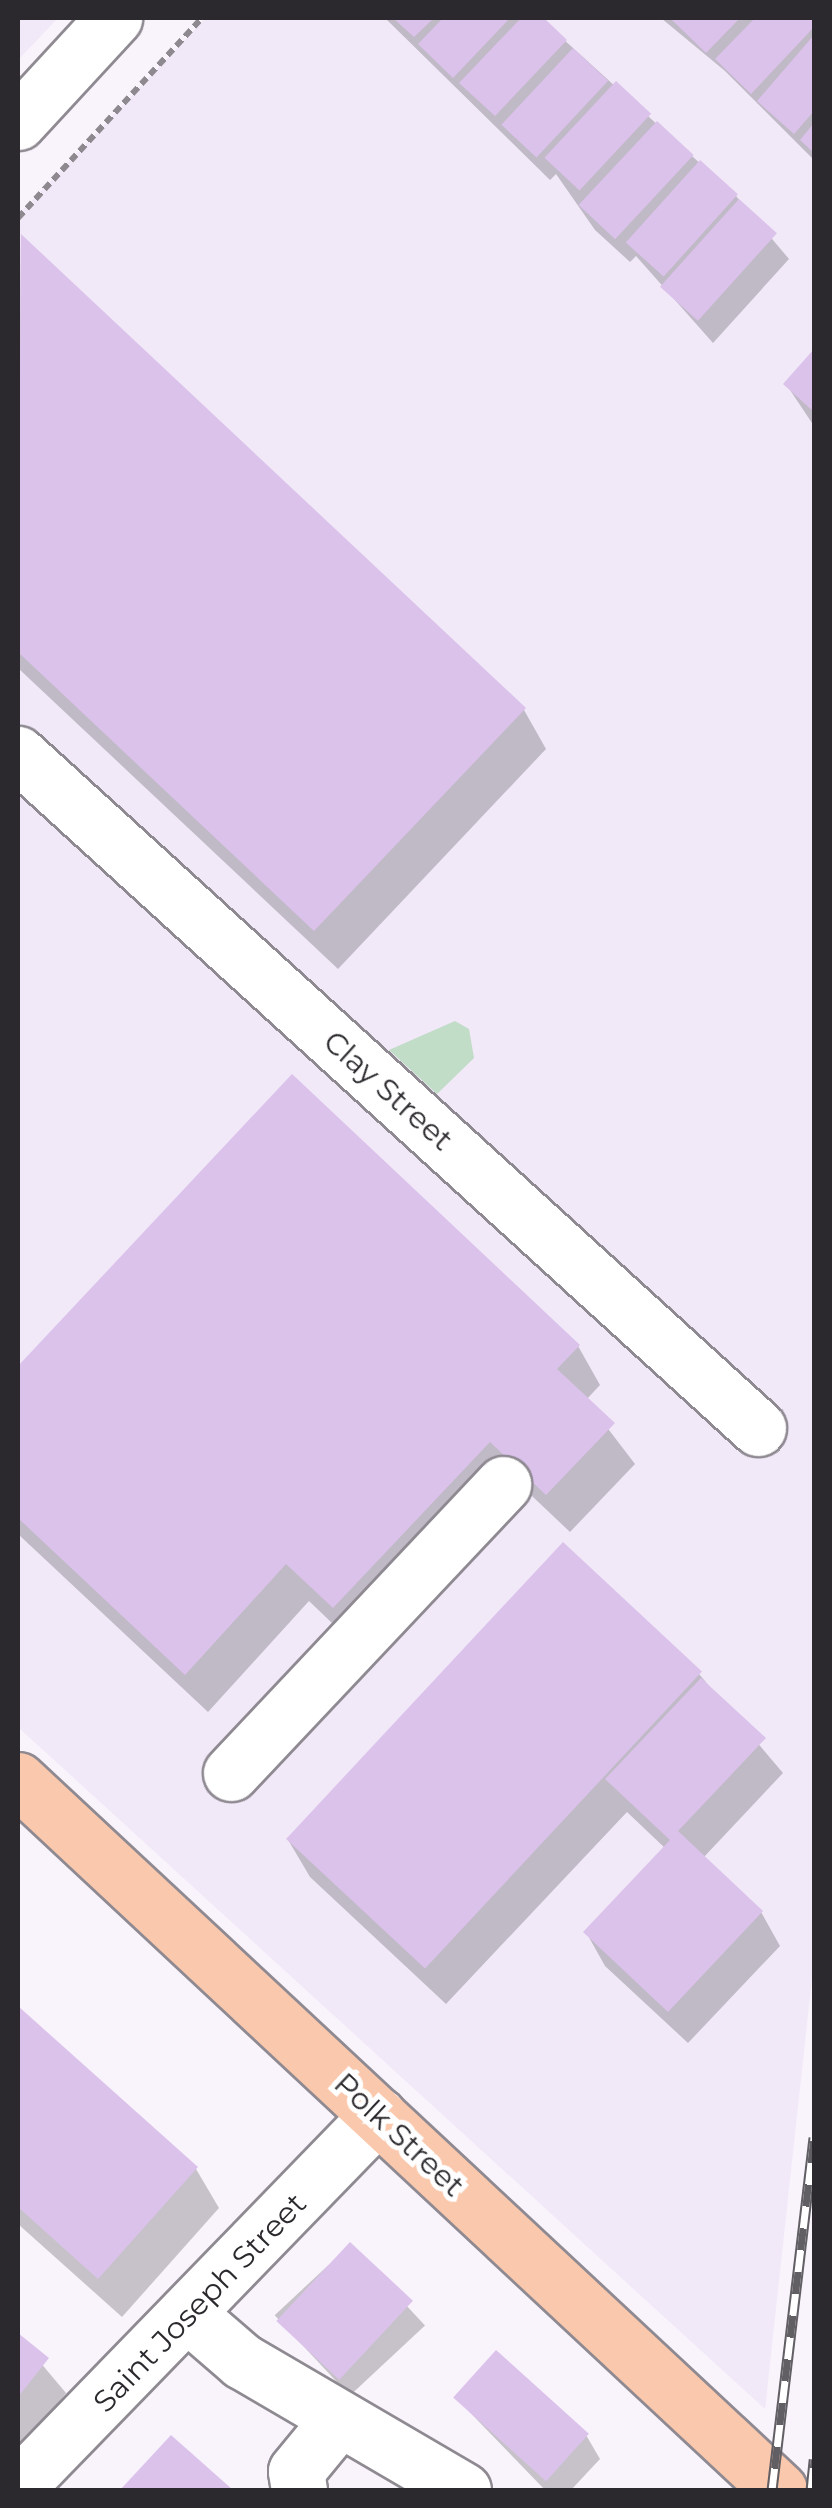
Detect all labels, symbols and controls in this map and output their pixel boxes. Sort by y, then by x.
street label: Clay Street [316,1024,460,1158]
street label: Polk Street [327,2066,471,2204]
street label: Saint Joseph Street [86,2186,314,2420]

